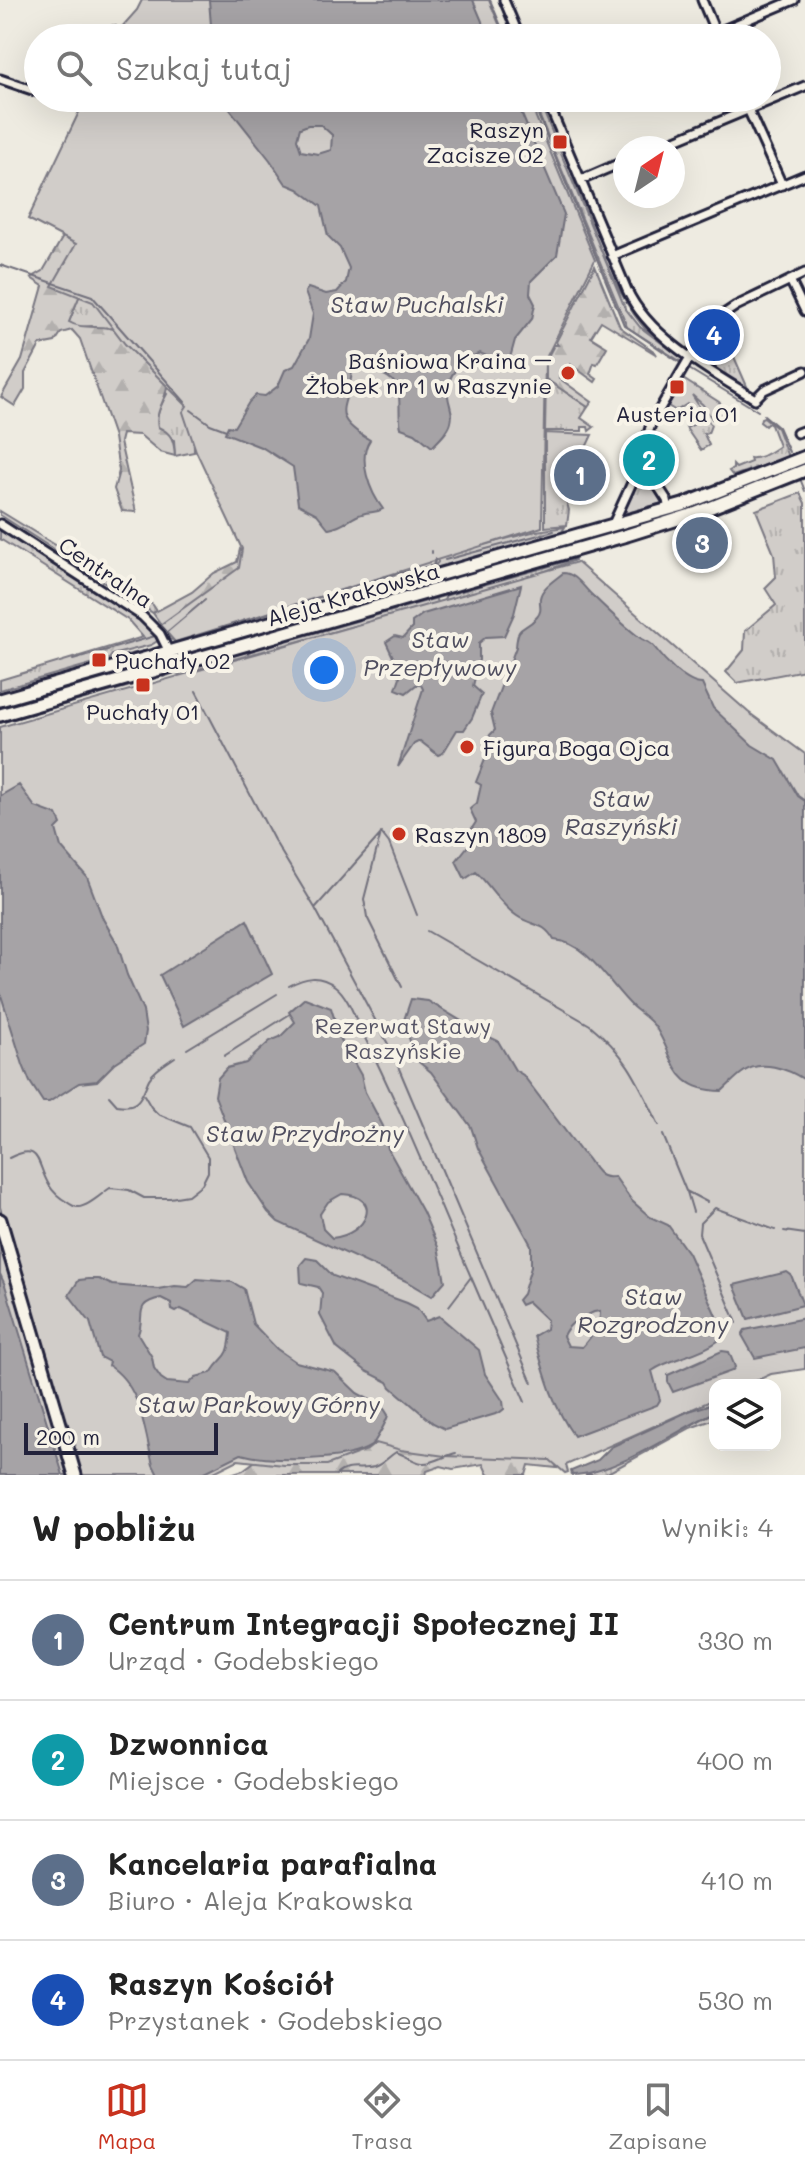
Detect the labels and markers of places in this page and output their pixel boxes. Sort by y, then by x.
place label: Raszyn Zacisze 02 [426,115,544,169]
marker: Raszyn Zacisze 02 [551,133,569,151]
pin: 4 [688,305,740,365]
place label: Baśniowa Kraina – Żłobek nr 1 w Raszynie [305,346,552,400]
marker: Baśniowa Kraina – Żłobek nr 1 w Raszynie [559,364,577,382]
marker: Austeria 01 [668,378,686,396]
place label: Austeria 01 [615,399,739,428]
pin: 2 [623,430,675,490]
pin: 1 [554,445,606,505]
pin: 3 [676,513,728,573]
place label: Puchały 02 [115,646,231,675]
marker: Puchały 02 [90,651,108,669]
marker: Puchały 01 [134,676,152,694]
place label: Puchały 01 [86,697,200,726]
place label: Figura Boga Ojca [483,733,670,762]
marker: Figura Boga Ojca [458,738,476,756]
place label: Raszyn 1809 [415,820,546,849]
marker: Raszyn 1809 [390,825,408,843]

